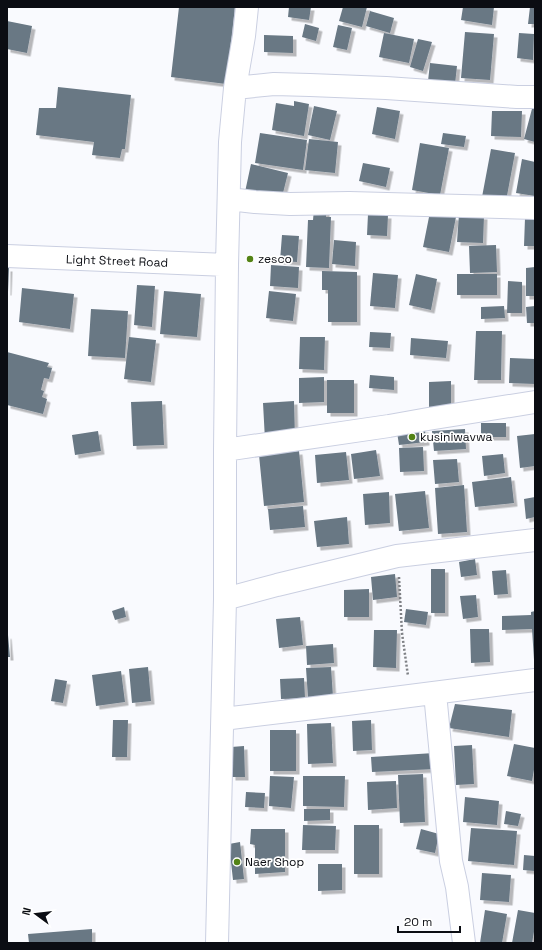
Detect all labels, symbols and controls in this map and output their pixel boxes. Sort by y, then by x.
street label: Light Street Road [66,251,168,271]
place label: zesco [258,251,292,267]
marker: zesco [245,254,255,264]
place label: kusiniwavwa [420,429,492,445]
marker: kusiniwavwa [407,432,417,442]
place label: Naer Shop [245,854,305,870]
marker: Naer Shop [232,857,242,867]
north arrow [16,894,56,934]
text: N [19,906,34,917]
scale bar [398,908,460,934]
text: 20 m [404,914,432,930]

